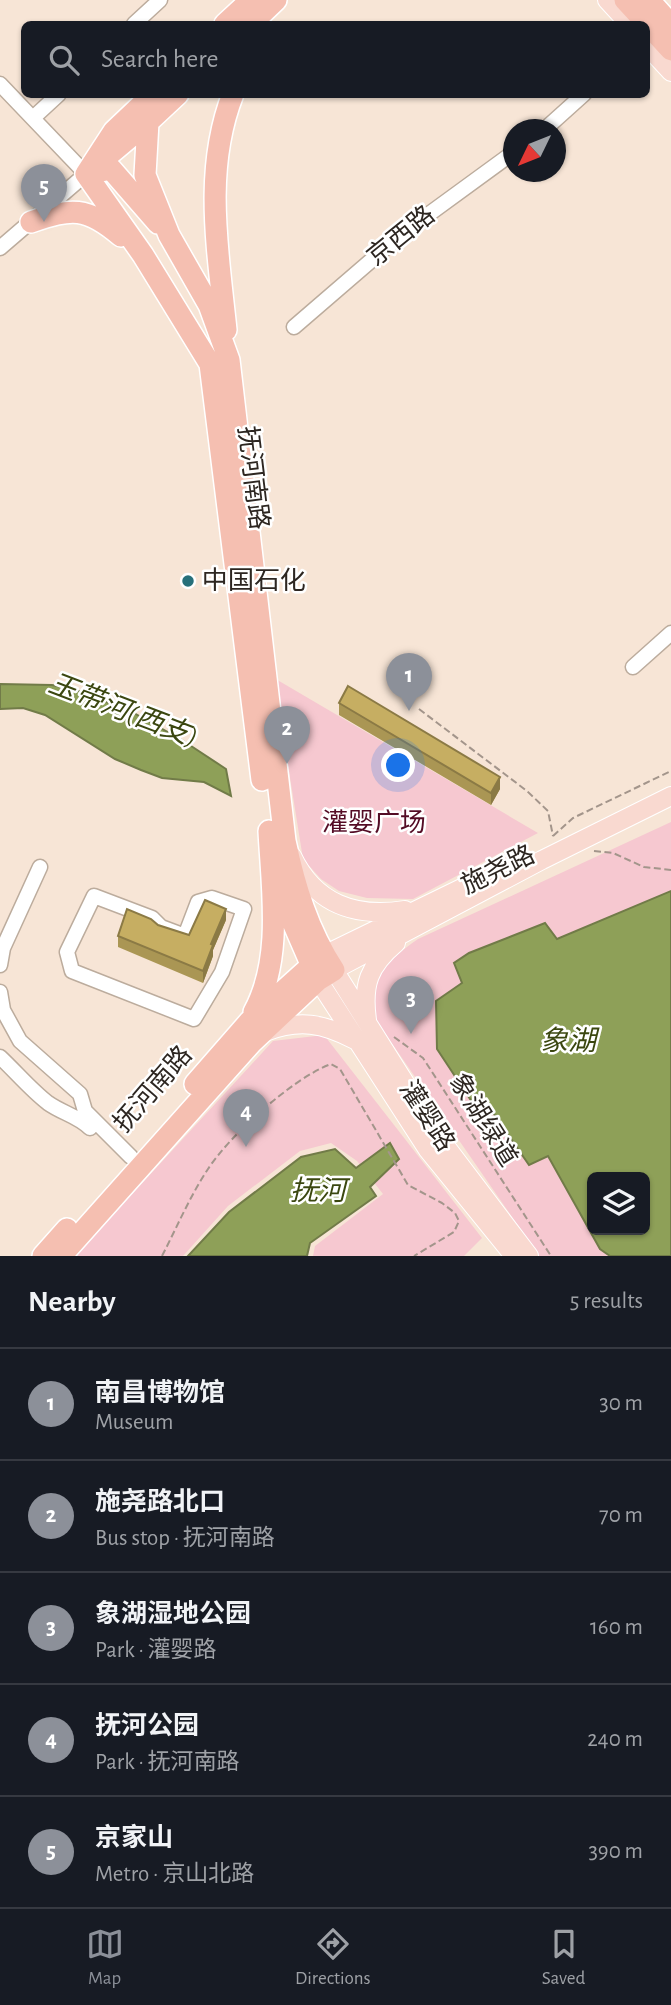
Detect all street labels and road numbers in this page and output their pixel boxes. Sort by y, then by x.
street label: 京西路 [361,200,439,271]
street label: 抚河南路 [234,425,273,531]
street label: 施尧路 [457,840,539,899]
street label: 抚河南路 [108,1041,197,1137]
street label: 象湖绿道 [444,1068,523,1171]
street label: 灌婴路 [395,1076,460,1156]

